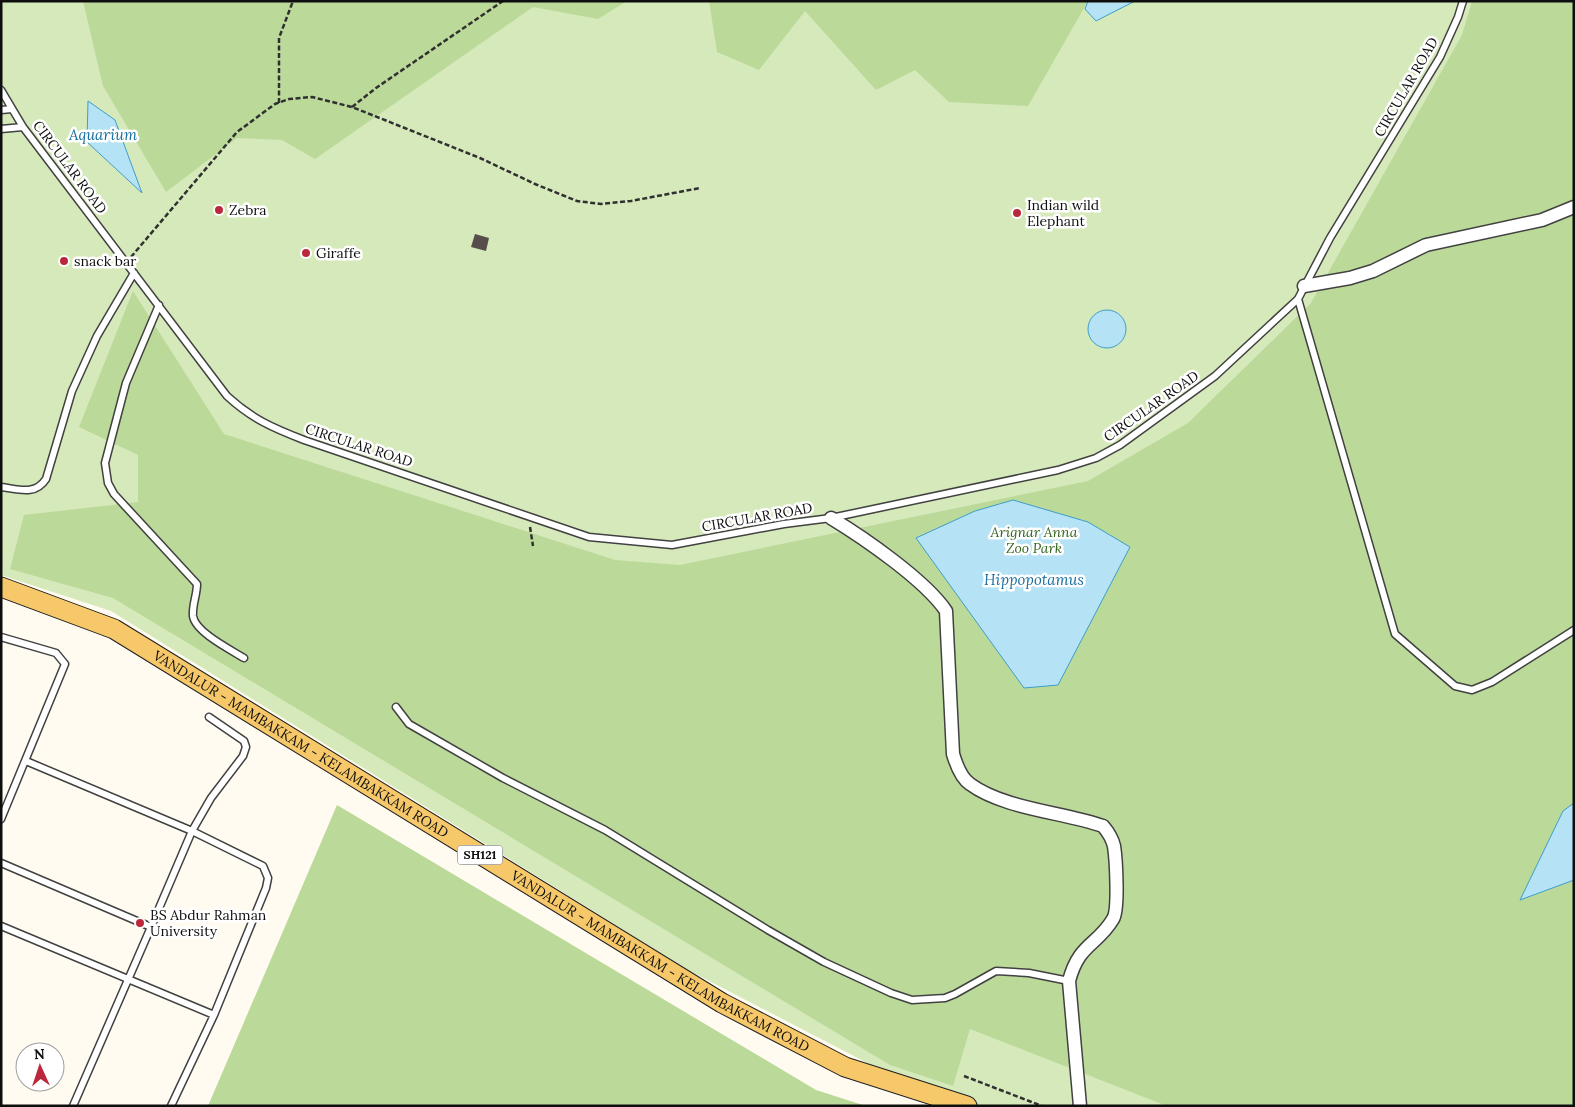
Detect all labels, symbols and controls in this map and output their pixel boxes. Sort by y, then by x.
street label: CIRCULAR ROAD [1370,34,1442,140]
street label: CIRCULAR ROAD [29,117,111,217]
water label: Aquarium [68,125,137,144]
place label: Indian wild Elephant [1027,196,1099,230]
place label: Zebra [229,201,266,219]
marker: Zebra [213,204,225,216]
marker: Indian wild Elephant [1011,207,1023,219]
place label: Giraffe [316,244,361,262]
marker: Giraffe [300,247,312,259]
place label: snack bar [74,252,136,270]
marker: snack bar [58,255,70,267]
street label: CIRCULAR ROAD [1100,366,1202,446]
street label: CIRCULAR ROAD [303,419,415,471]
street label: CIRCULAR ROAD [700,498,814,536]
park label: Arignar Anna Zoo Park [990,523,1078,557]
water label: Hippopotamus [984,570,1084,589]
street label: VANDALUR - MAMBAKKAM - KELAMBAKKAM ROAD [149,646,452,842]
road number: SH121 [458,846,502,864]
street label: VANDALUR - MAMBAKKAM - KELAMBAKKAM ROAD [507,866,813,1056]
place label: BS Abdur Rahman University [150,906,267,940]
marker: BS Abdur Rahman University [134,917,146,929]
north arrow [15,1042,65,1092]
text: N [33,1045,45,1063]

